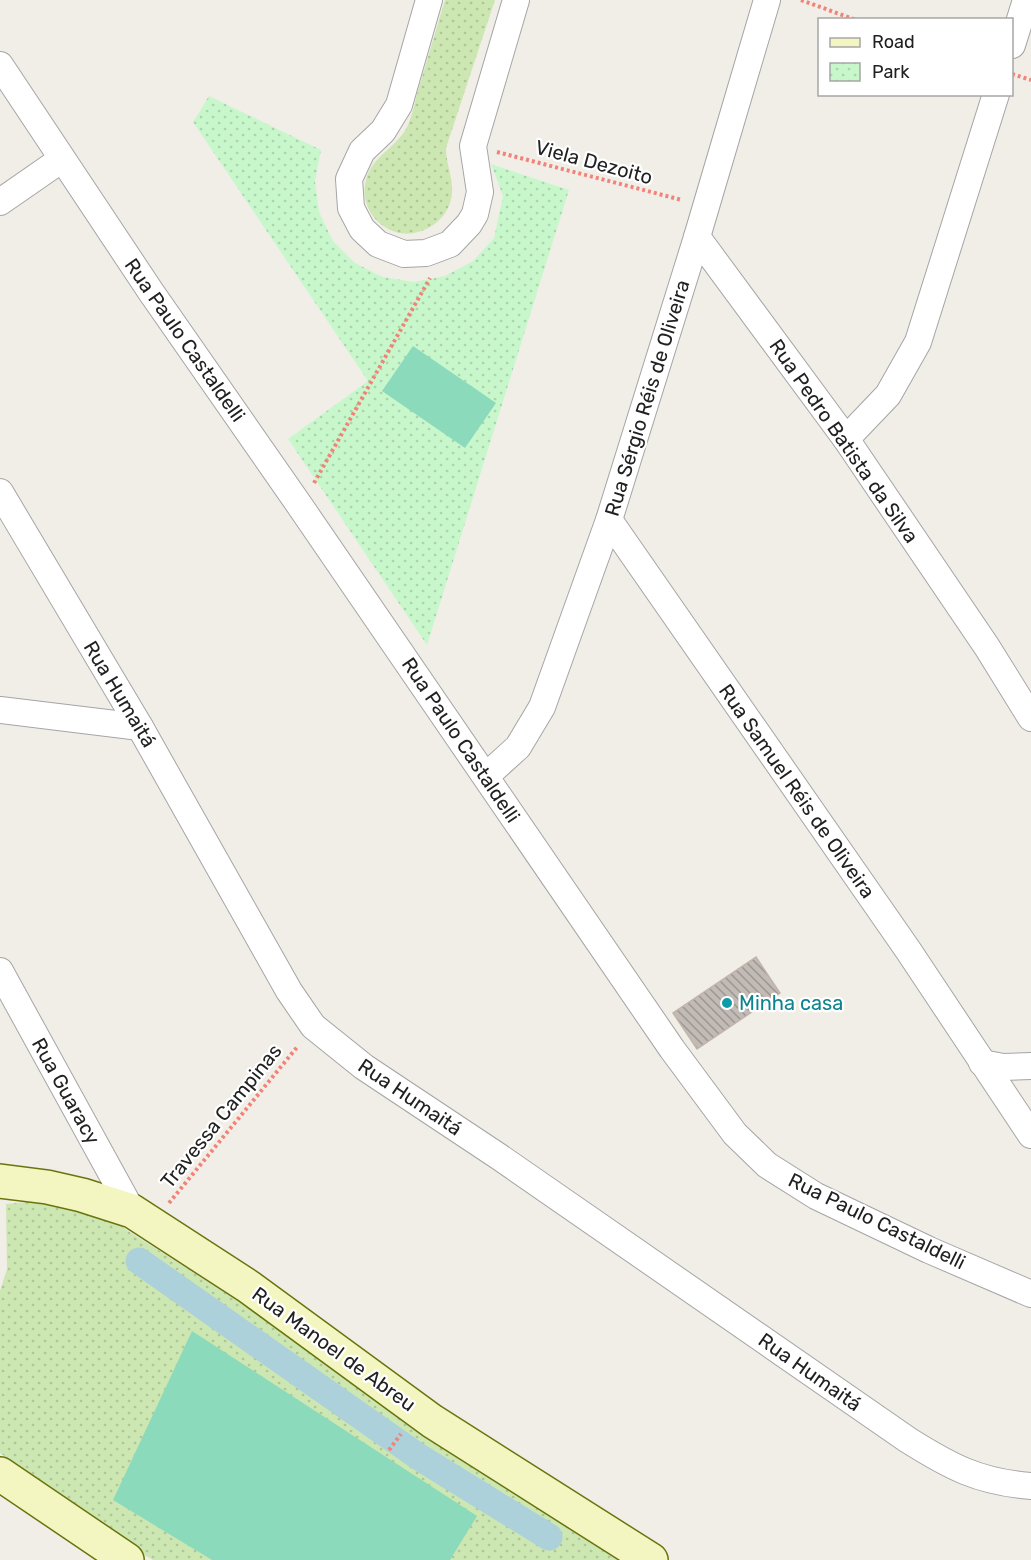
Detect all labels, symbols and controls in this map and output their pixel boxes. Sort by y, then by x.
legend [818,18,1013,96]
text: Road [872,31,915,53]
text: Park [872,61,910,83]
street label: Viela Dezoito [533,135,655,189]
street label: Rua Paulo Castaldelli [120,254,250,426]
street label: Rua Sérgio Réis de Oliveira [600,277,694,519]
street label: Rua Pedro Batista da Silva [764,334,924,548]
street label: Rua Humaitá [79,636,161,752]
street label: Rua Paulo Castaldelli [397,653,525,827]
street label: Rua Samuel Réis de Oliveira [714,679,880,903]
place label: Minha casa [739,991,843,1015]
marker: Minha casa [720,996,734,1010]
street label: Rua Guaracy [27,1034,105,1148]
street label: Travessa Campinas [155,1039,287,1193]
street label: Rua Humaitá [354,1054,466,1140]
street label: Rua Paulo Castaldelli [785,1168,969,1274]
street label: Rua Manoel de Abreu [248,1282,420,1416]
street label: Rua Humaitá [754,1328,866,1416]

